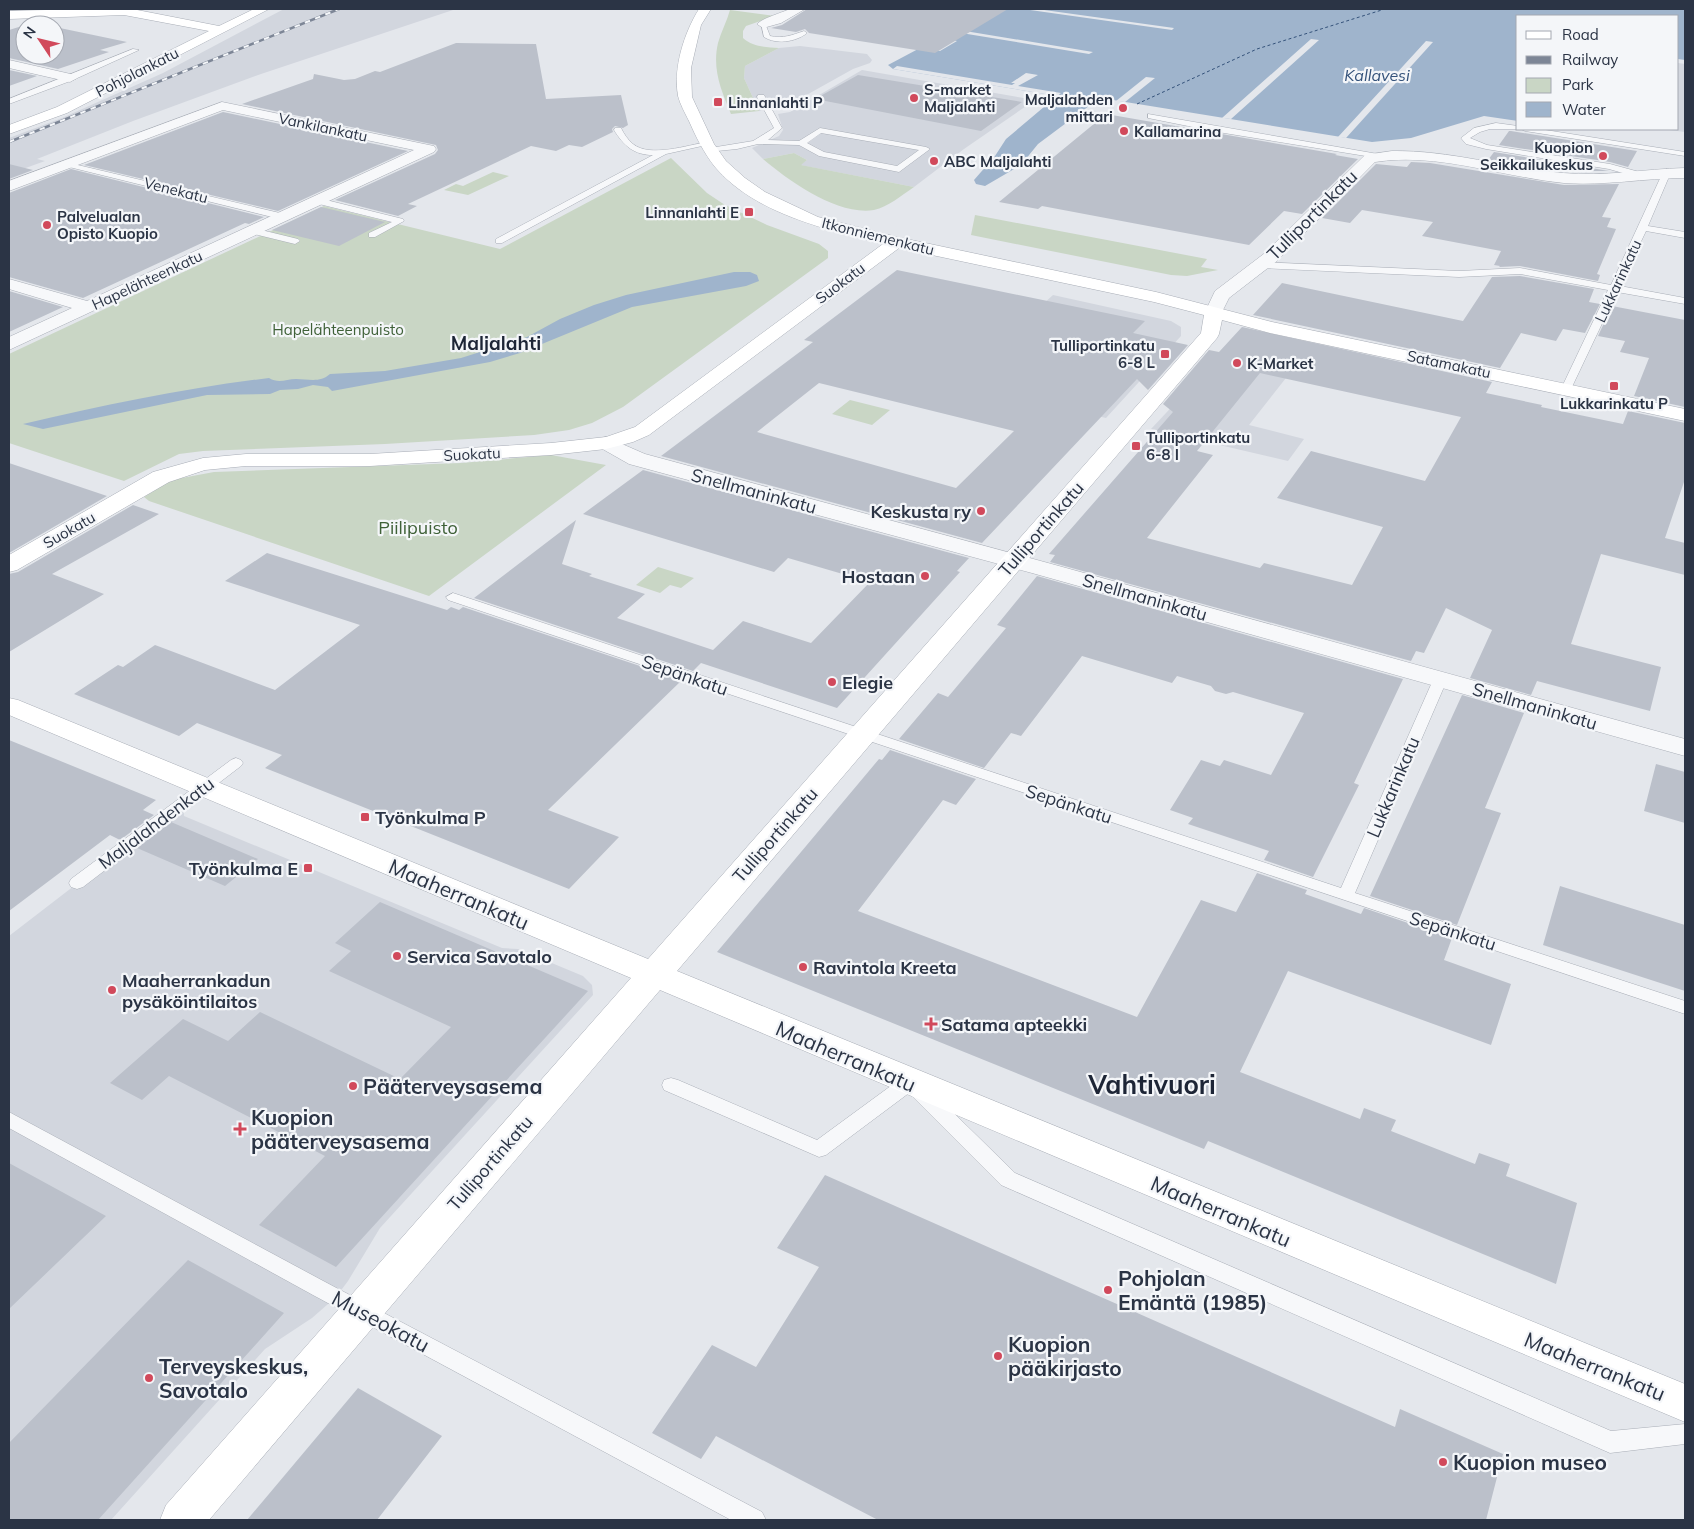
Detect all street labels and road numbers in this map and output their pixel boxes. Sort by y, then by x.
street label: Pohjolankatu [92,43,182,101]
street label: Vankilankatu [277,108,369,146]
street label: Tulliportinkatu [1262,165,1362,265]
street label: Venekatu [142,173,210,207]
street label: Itkonniemenkatu [820,213,936,259]
street label: Lukkarinkatu [1590,236,1646,326]
street label: Hapelähteenkatu [89,246,205,314]
street label: Suokatu [811,258,869,308]
street label: Satamakatu [1405,346,1493,382]
street label: Suokatu [443,443,501,465]
street label: Snellmaninkatu [689,463,819,519]
street label: Tulliportinkatu [993,477,1089,581]
street label: Suokatu [40,507,98,553]
street label: Snellmaninkatu [1080,568,1210,626]
street label: Sepänkatu [639,650,731,700]
street label: Snellmaninkatu [1470,677,1600,735]
street label: Lukkarinkatu [1361,733,1425,841]
street label: Maljalahdenkatu [94,772,218,874]
street label: Sepänkatu [1023,779,1115,829]
street label: Tulliportinkatu [727,783,823,887]
street label: Maaherrankatu [385,853,533,935]
street label: Sepänkatu [1407,906,1499,956]
street label: Maaherrankatu [772,1015,920,1097]
street label: Tulliportinkatu [442,1111,538,1215]
street label: Maaherrankatu [1147,1170,1295,1252]
street label: Museokatu [328,1284,434,1358]
street label: Maaherrankatu [1521,1326,1669,1406]

